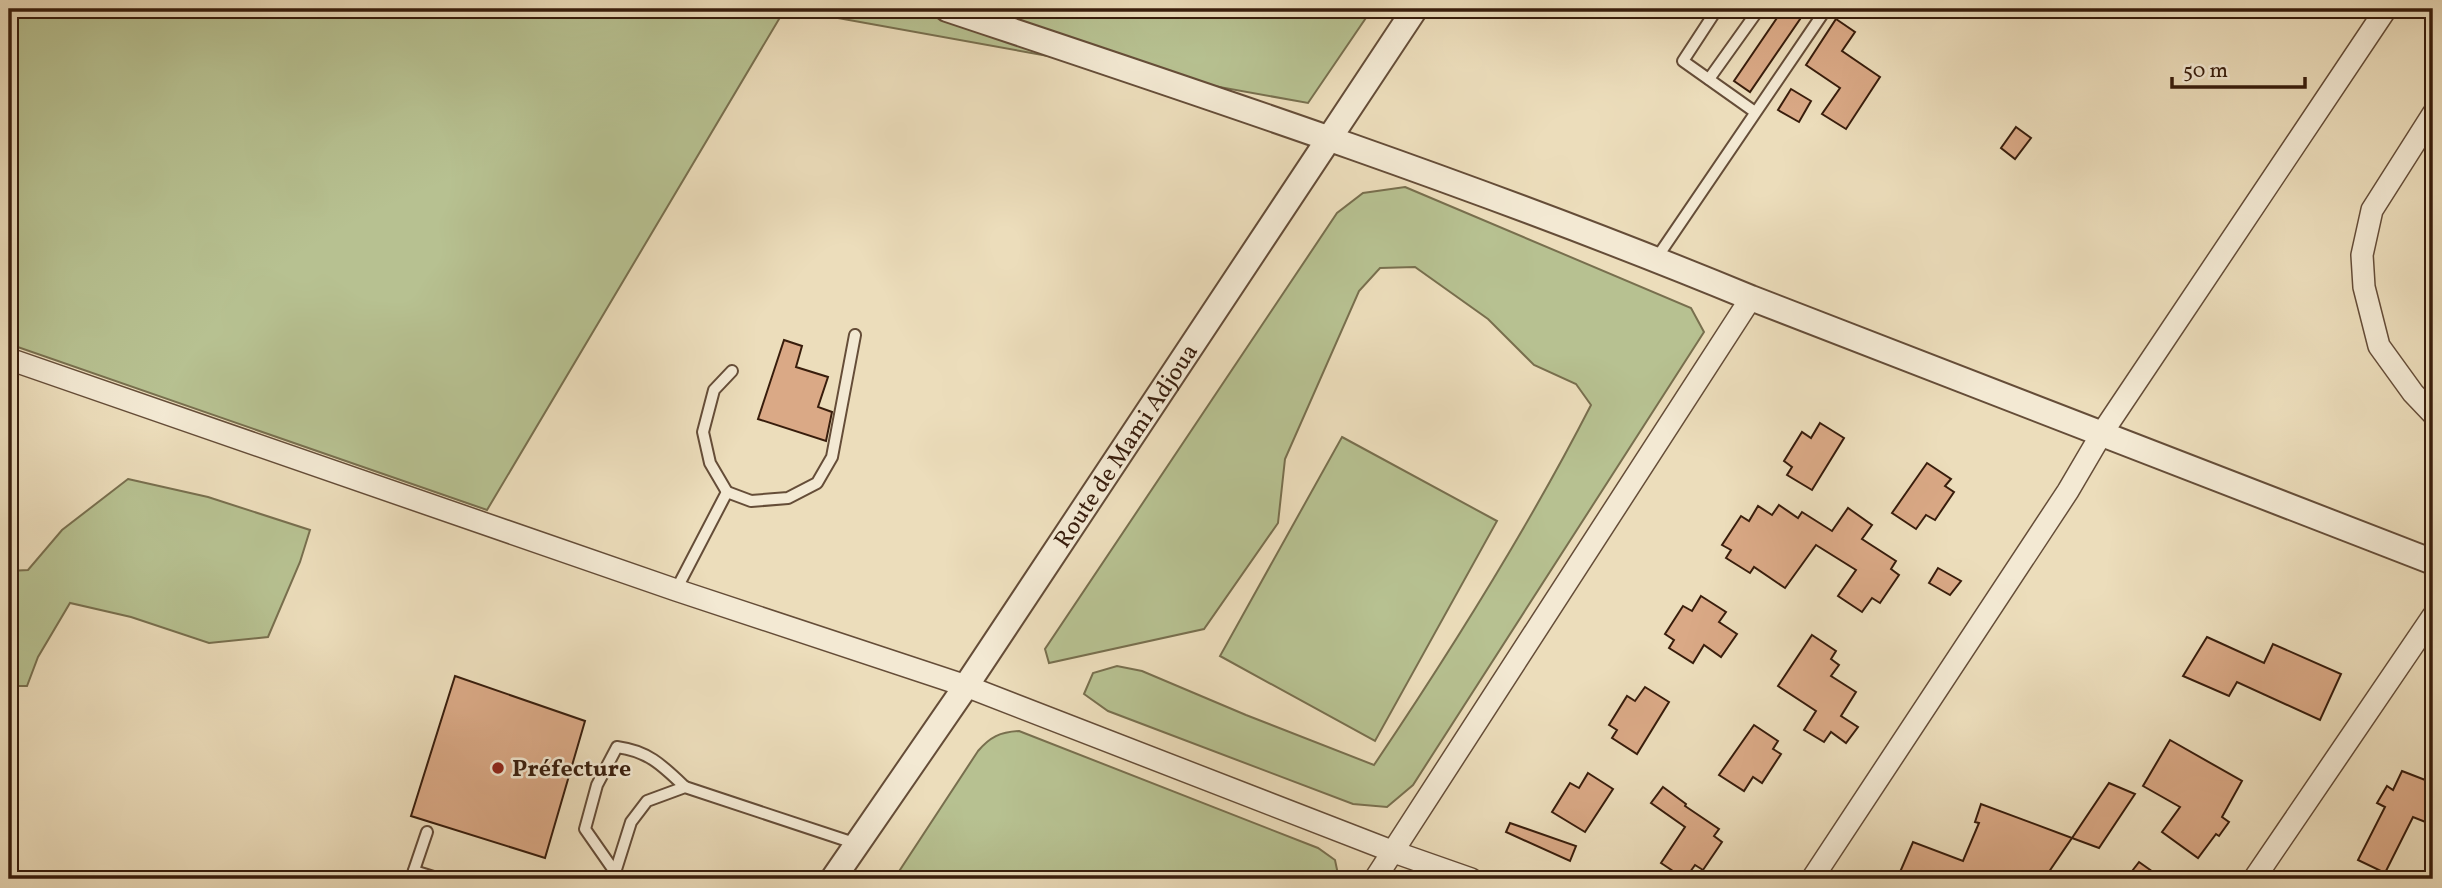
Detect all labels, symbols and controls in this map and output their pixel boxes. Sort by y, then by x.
scale bar [2172,46,2306,90]
text: 50 m [2183,57,2228,86]
street label: Route de Mami Adjoua [1047,338,1207,556]
place label: Préfecture [512,753,631,787]
marker: Préfecture [490,760,506,776]

